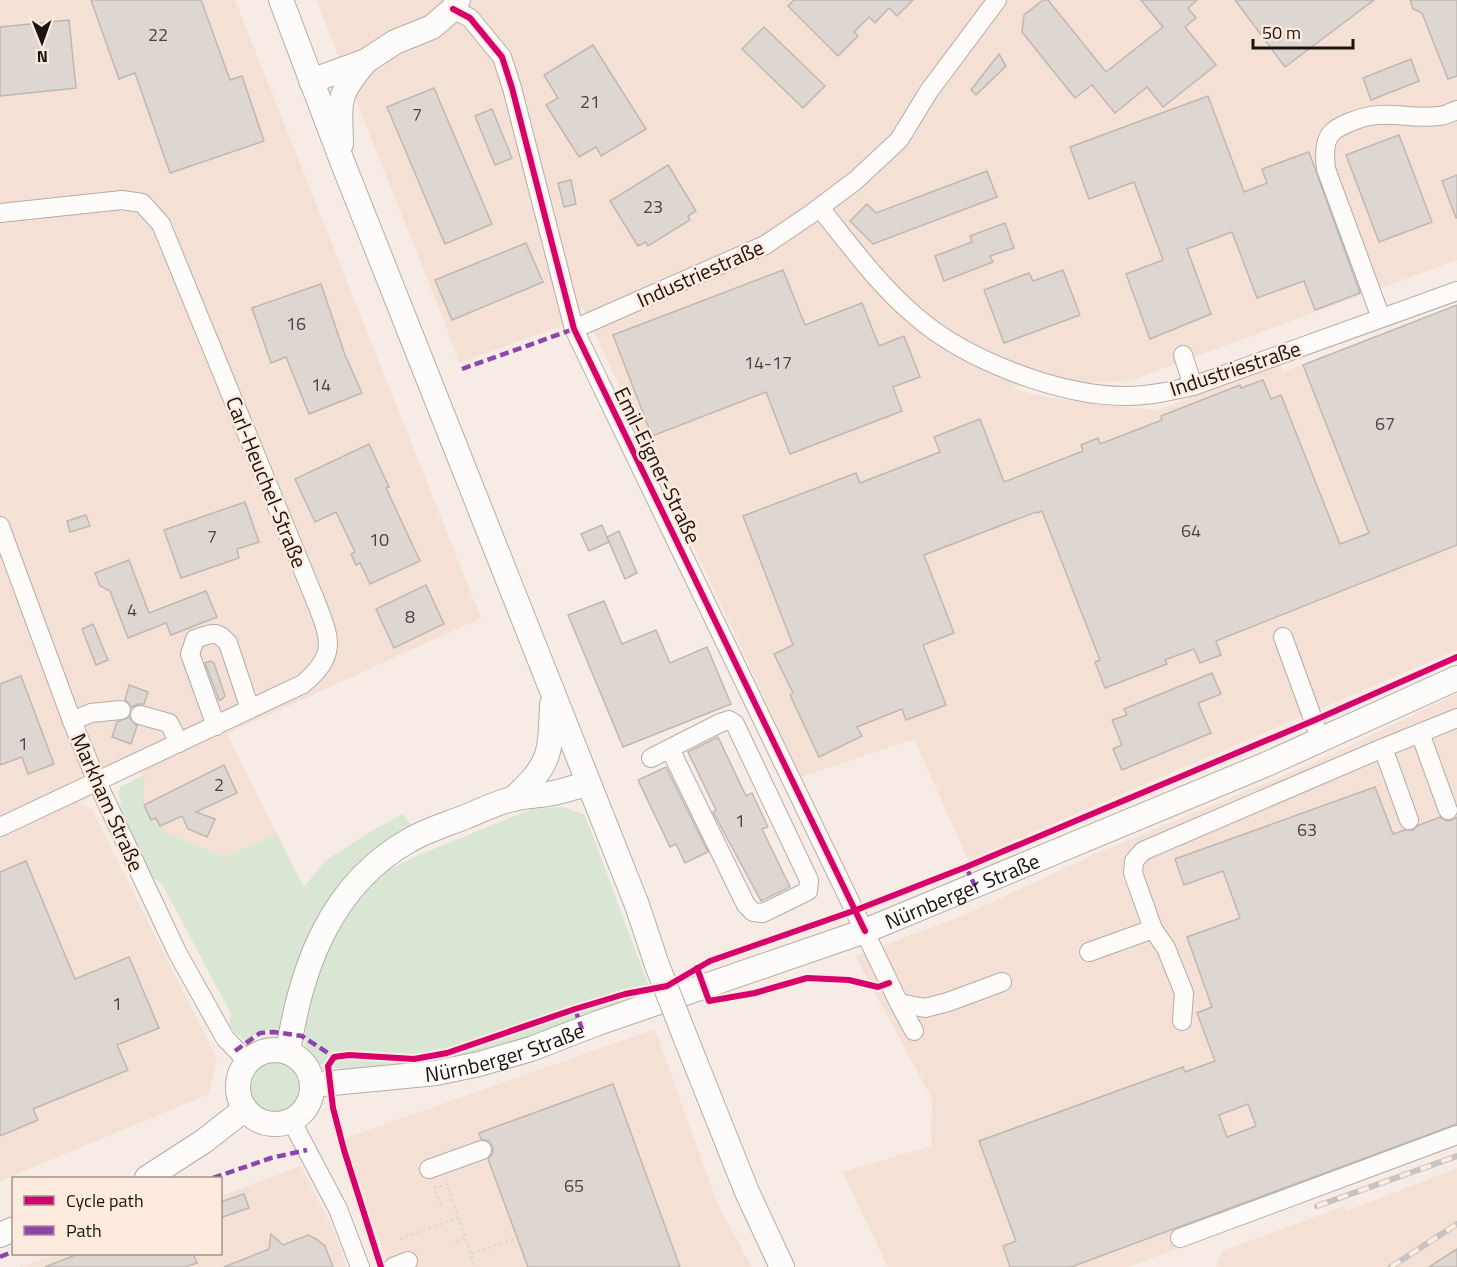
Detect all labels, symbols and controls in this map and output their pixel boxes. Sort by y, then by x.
north arrow [12,12,72,72]
scale bar [1253,12,1354,50]
text: 50 m [1262,19,1301,46]
house number: 22 [148,21,168,48]
text: N [37,45,48,69]
house number: 21 [580,88,600,115]
house number: 7 [412,101,422,128]
house number: 23 [643,193,663,220]
street label: Industriestraße [631,231,769,315]
house number: 16 [286,310,306,337]
street label: Industriestraße [1165,332,1305,404]
house number: 14-17 [744,349,792,376]
house number: 14 [311,371,331,398]
street label: Emil-Eigner-Straße [606,381,710,549]
street label: Carl-Heuchel-Straße [218,391,316,573]
house number: 67 [1375,410,1395,437]
house number: 64 [1181,517,1201,544]
house number: 7 [207,523,217,550]
house number: 10 [369,526,389,553]
house number: 4 [127,596,137,623]
house number: 8 [405,603,415,630]
street label: Markham Straße [63,728,153,876]
house number: 1 [18,730,28,757]
house number: 2 [214,771,224,798]
house number: 1 [735,807,745,834]
house number: 63 [1297,816,1317,843]
street label: Nürnberger Straße [880,844,1044,937]
house number: 1 [112,990,122,1017]
street label: Nürnberger Straße [423,1014,589,1090]
house number: 65 [564,1172,584,1199]
legend [12,1177,222,1255]
text: Cycle path [66,1187,144,1214]
text: Path [66,1217,102,1244]

